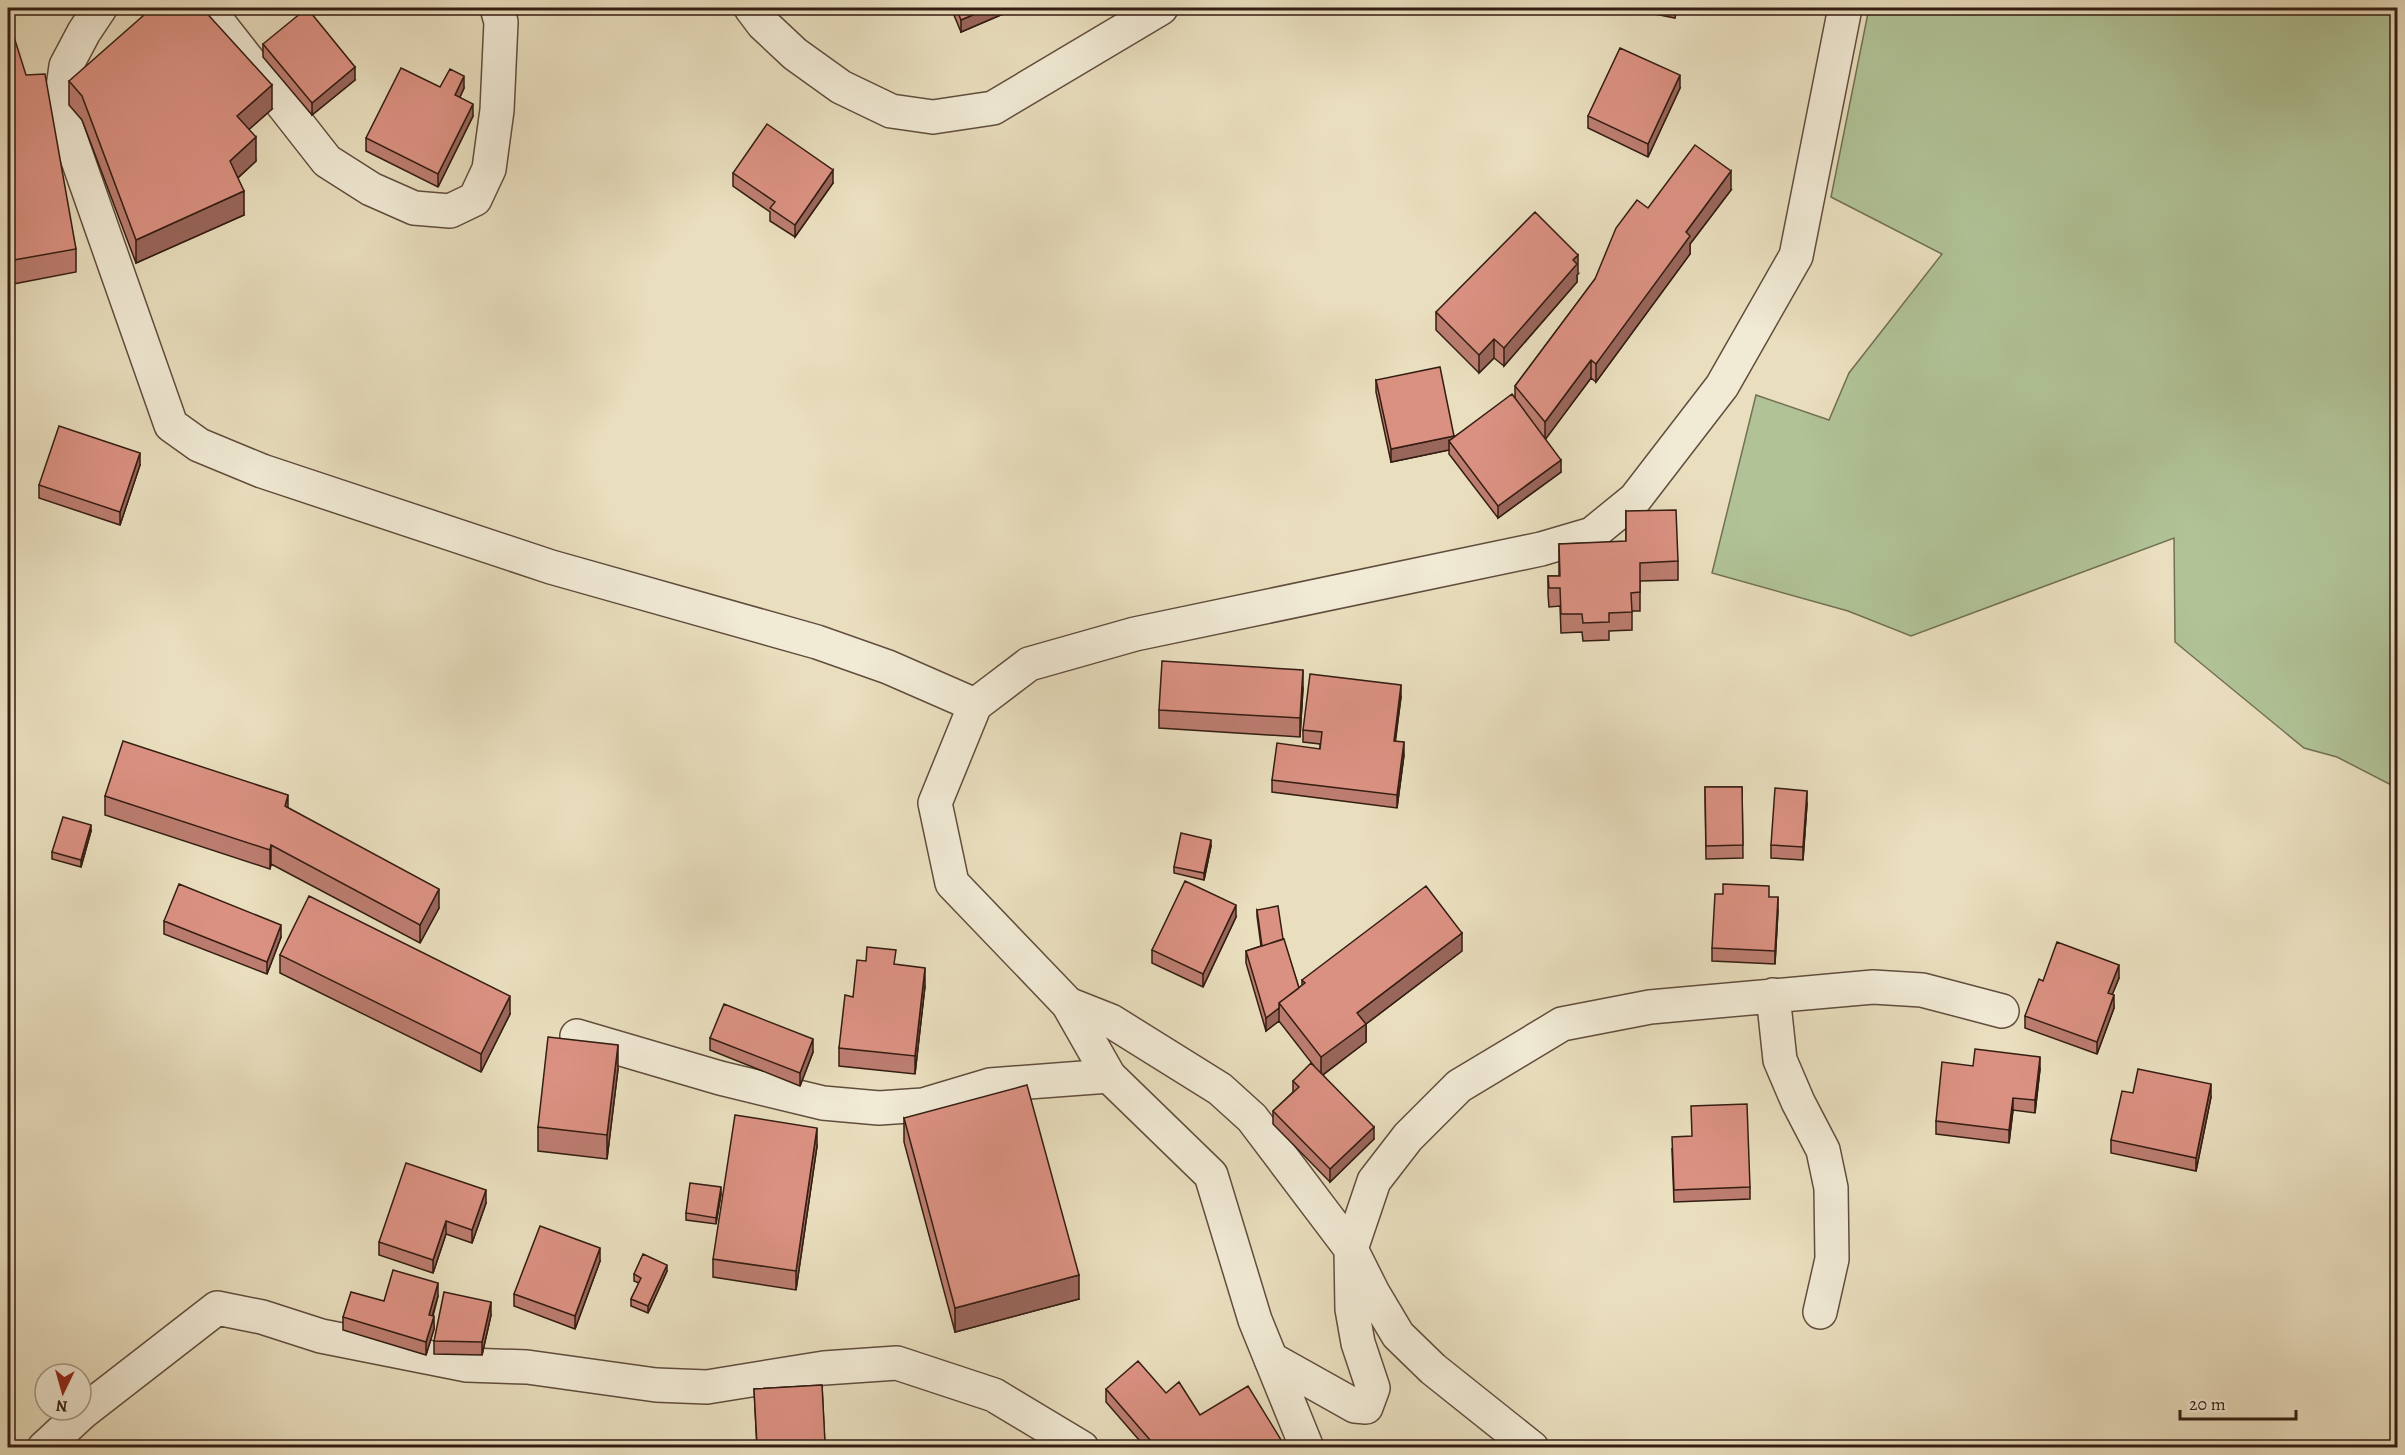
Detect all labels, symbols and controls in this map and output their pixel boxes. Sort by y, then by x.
north arrow [33,1362,93,1422]
scale bar [2180,1383,2296,1421]
text: 20 m [2189,1392,2226,1416]
text: N [55,1394,69,1417]

